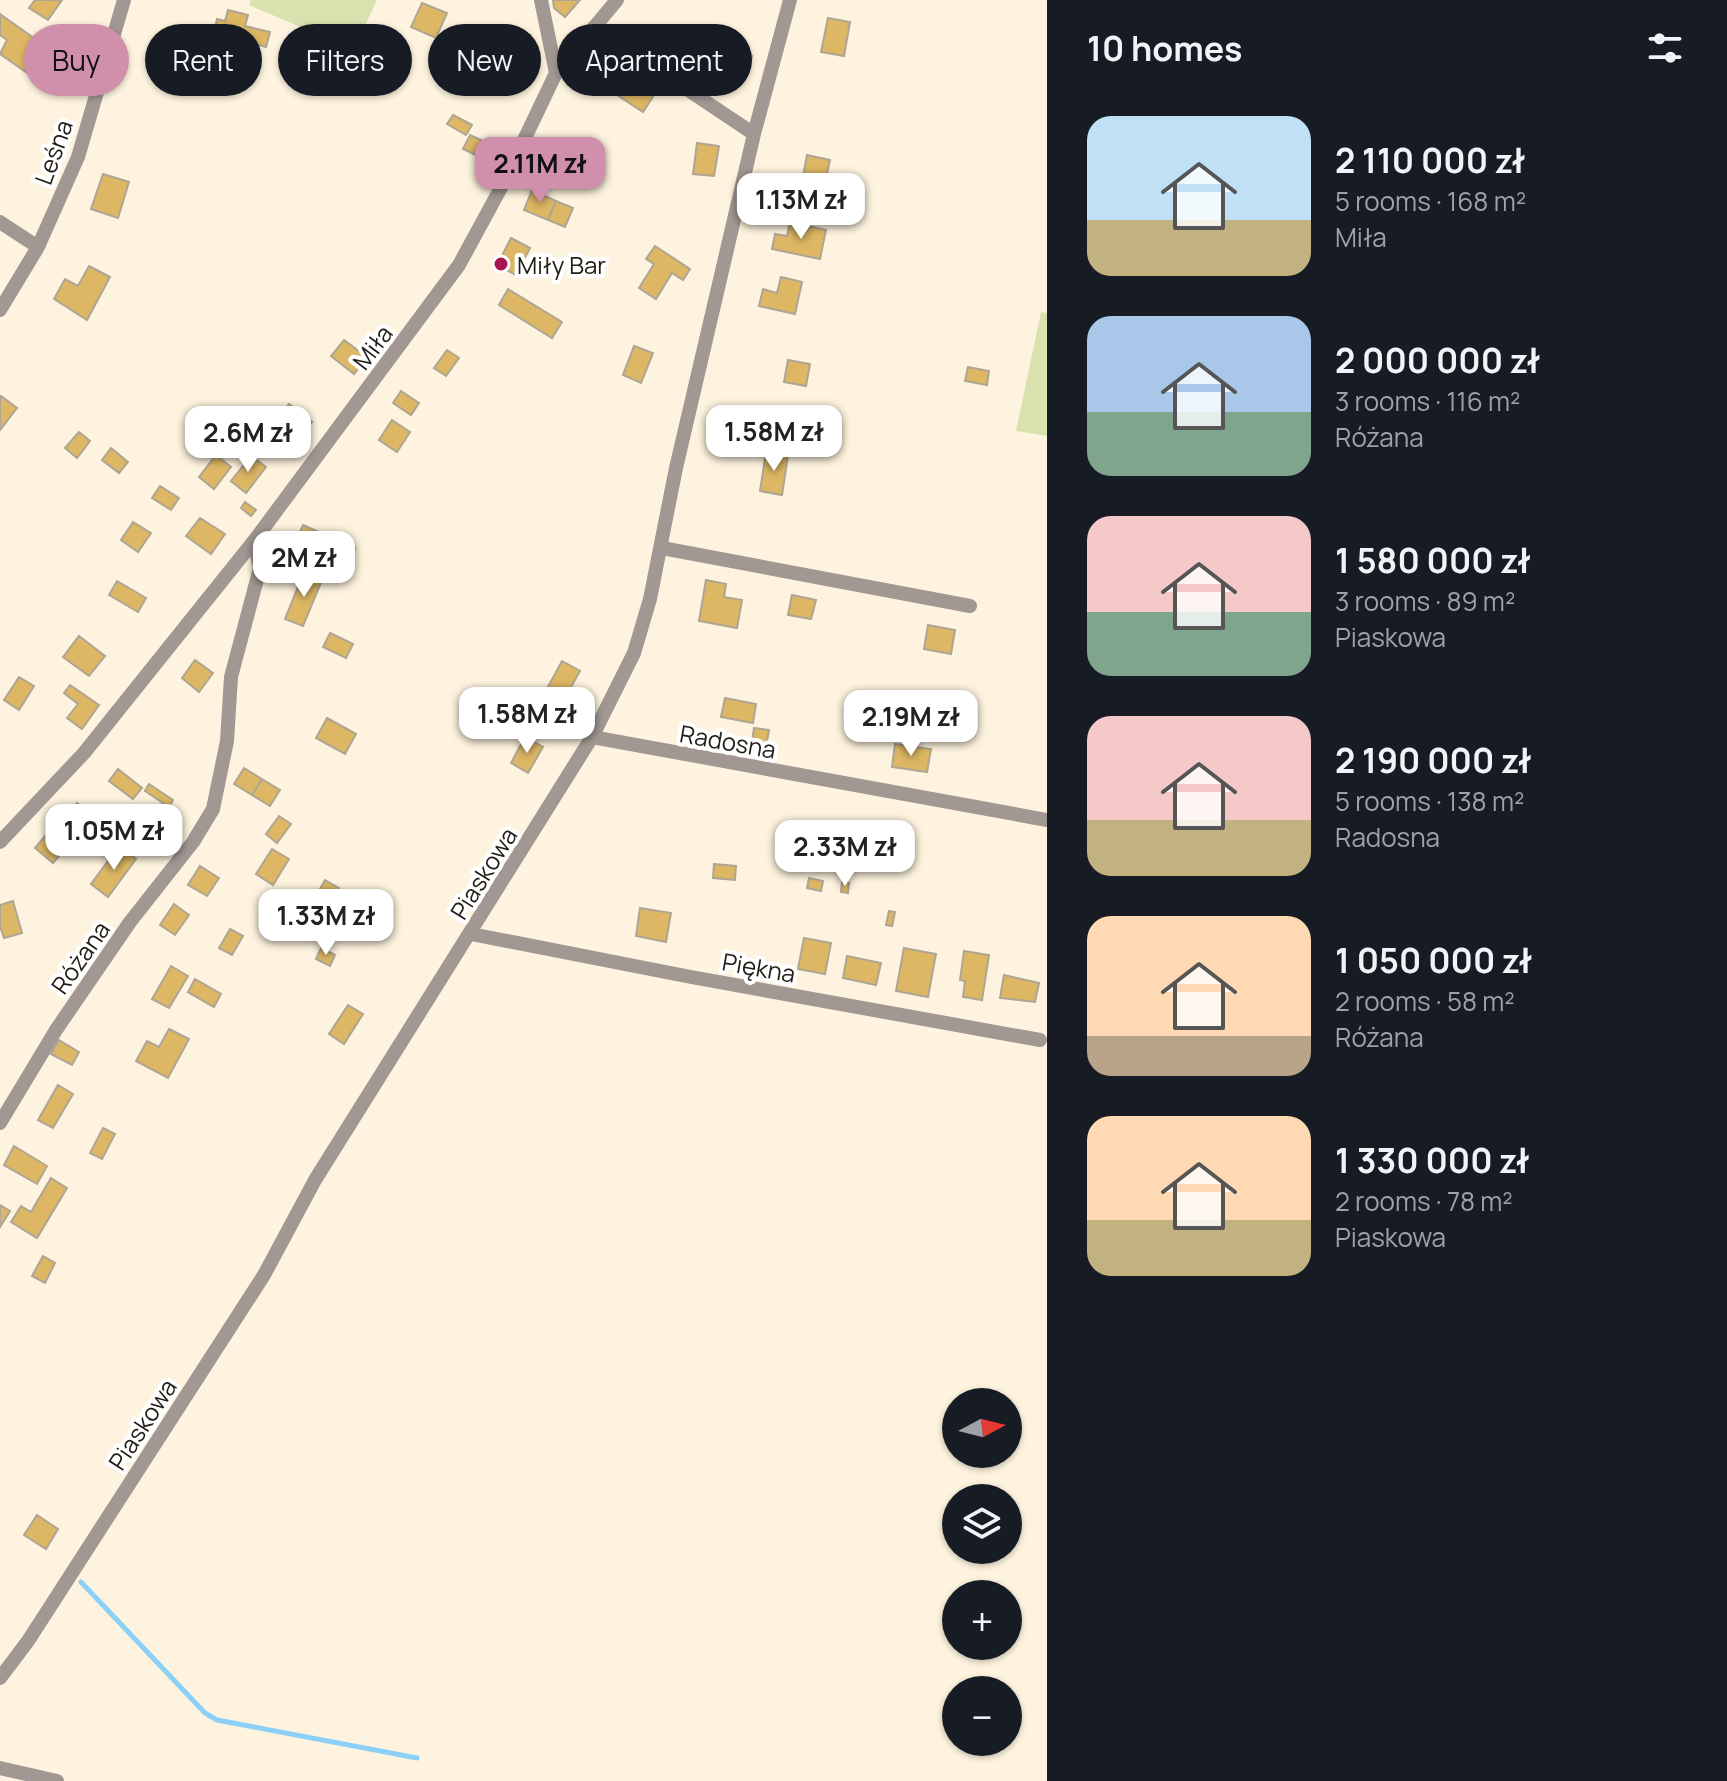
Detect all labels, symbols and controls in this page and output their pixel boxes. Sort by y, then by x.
chip: Buy [24,24,129,96]
chip: Rent [145,24,262,96]
chip: Filters [278,24,412,96]
chip: New [428,24,541,96]
chip: Apartment [557,24,752,96]
text: 10 homes [1087,25,1243,71]
icon: filters [1643,26,1687,70]
street label: Leśna [26,115,80,189]
pin: 2.11M zł [457,137,623,205]
text: 2 110 000 zł [1335,137,1525,183]
text: 2.11M zł [493,145,587,181]
icon: home [1151,148,1247,244]
pin: 1.13M zł [718,173,884,241]
text: 1.13M zł [755,181,847,217]
text: 5 rooms · 168 m² [1335,183,1526,219]
text: Miła [1335,219,1387,255]
place label: Miły Bar [517,248,606,281]
marker: Miły Bar [492,255,510,273]
street label: Miła [344,318,400,376]
text: 2 000 000 zł [1335,337,1540,383]
icon: home [1151,348,1247,444]
text: 3 rooms · 116 m² [1335,383,1521,419]
pin: 1.58M zł [691,405,857,473]
pin: 2.6M zł [174,406,322,474]
text: 1.58M zł [724,413,824,449]
text: 2.6M zł [203,414,293,450]
text: Różana [1335,419,1424,455]
pin: 2M zł [248,531,360,599]
text: 1 580 000 zł [1335,537,1531,583]
text: 2M zł [271,539,337,575]
icon: home [1151,548,1247,644]
text: 3 rooms · 89 m² [1335,583,1515,619]
text: Piaskowa [1335,619,1446,655]
pin: 1.58M zł [444,687,610,755]
pin: 2.19M zł [828,690,994,758]
text: 1.58M zł [477,695,577,731]
text: 2.19M zł [862,698,960,734]
street label: Radosna [677,716,779,766]
text: 2 190 000 zł [1335,737,1532,783]
icon: home [1151,748,1247,844]
text: 5 rooms · 138 m² [1335,783,1524,819]
pin: 1.05M zł [31,804,197,872]
text: 1.05M zł [63,812,165,848]
text: Radosna [1335,819,1440,855]
pin: 2.33M zł [762,820,928,888]
street label: Piaskowa [442,821,524,925]
text: 2.33M zł [793,828,897,864]
pin: 1.33M zł [243,889,409,957]
text: 1.33M zł [276,897,376,933]
street label: Różana [43,914,117,1000]
text: 1 050 000 zł [1335,937,1532,983]
street label: Piękna [720,944,798,990]
icon: home [1151,948,1247,1044]
text: 2 rooms · 58 m² [1335,983,1515,1019]
text: Różana [1335,1019,1424,1055]
text: 1 330 000 zł [1335,1137,1530,1183]
icon: home [1151,1148,1247,1244]
text: 2 rooms · 78 m² [1335,1183,1513,1219]
text: Piaskowa [1335,1219,1446,1255]
street label: Piaskowa [100,1372,184,1476]
north arrow [942,1388,1022,1468]
map controls [942,1388,1022,1756]
button: layers [942,1484,1022,1564]
button: + [942,1580,1022,1660]
button: − [942,1676,1022,1756]

